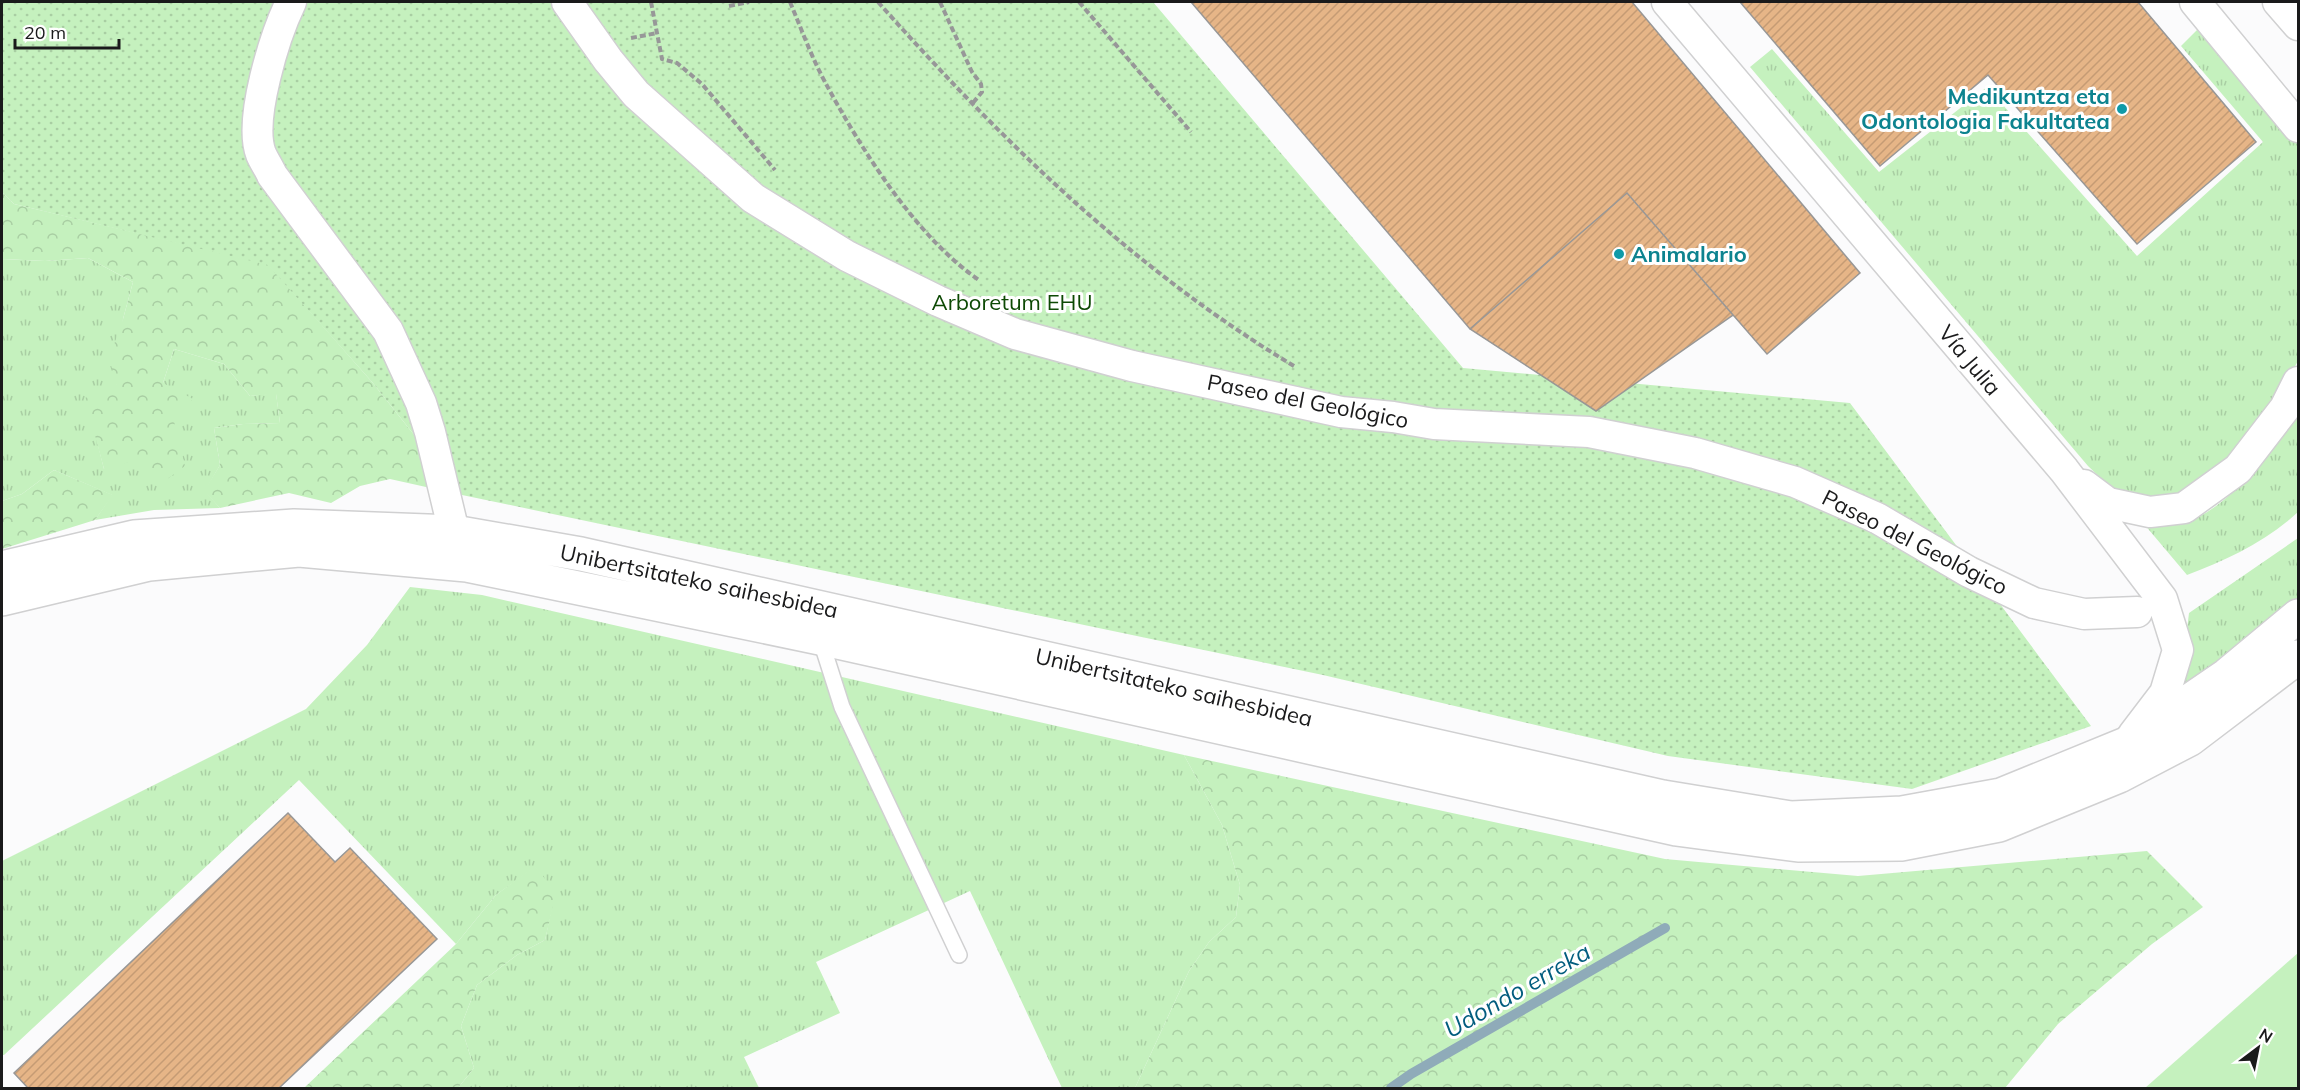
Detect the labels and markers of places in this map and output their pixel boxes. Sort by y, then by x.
place label: Medikuntza eta Odontologia Fakultatea [1861,82,2110,135]
marker: Medikuntza eta Odontologia Fakultatea [2115,102,2129,116]
place label: Animalario [1631,240,1747,268]
marker: Animalario [1612,247,1626,261]

